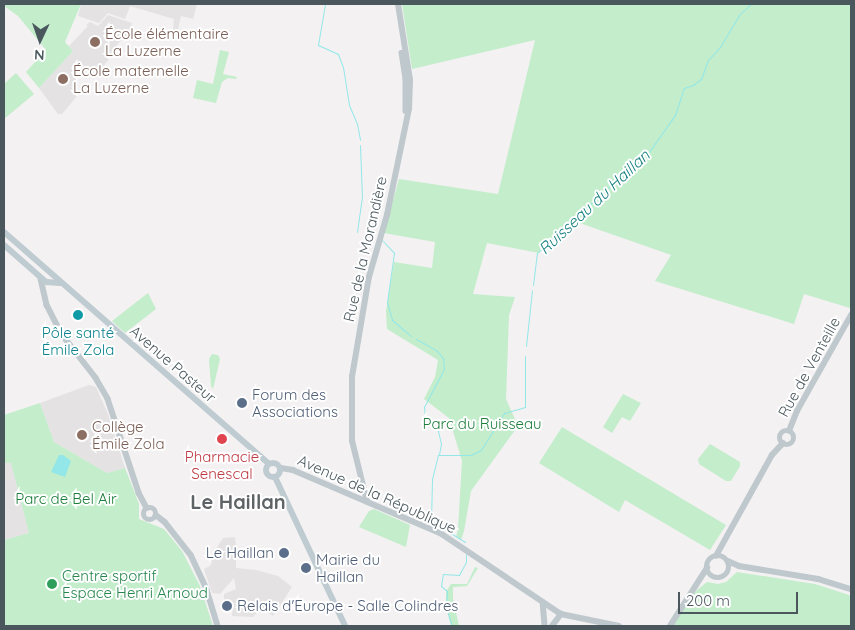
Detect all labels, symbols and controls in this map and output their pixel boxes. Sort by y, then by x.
north arrow [15,15,65,65]
place label: École élémentaire La Luzerne [105,24,229,59]
marker: École élémentaire La Luzerne [89,36,101,48]
text: N [34,46,45,64]
place label: École maternelle La Luzerne [73,61,189,96]
marker: École maternelle La Luzerne [57,73,69,85]
water label: Ruisseau du Haillan [535,146,653,258]
street label: Rue de la Morandière [339,174,391,324]
marker: Pôle santé Émile Zola [72,309,84,321]
street label: Rue de Venteille [774,314,844,420]
street label: Avenue Pasteur [126,322,220,406]
place label: Pôle santé Émile Zola [42,323,114,358]
place label: Forum des Associations [252,385,338,420]
marker: Forum des Associations [236,397,248,409]
park label: Parc du Ruisseau [423,415,541,433]
place label: Collège Émile Zola [92,417,164,452]
marker: Collège Émile Zola [76,429,88,441]
marker: Pharmacie Senescal [216,433,228,445]
place label: Pharmacie Senescal [185,447,259,482]
street label: Avenue de la République [295,451,459,537]
district label: Le Haillan [190,489,286,513]
park label: Parc de Bel Air [15,490,117,508]
place label: Le Haillan [206,544,274,562]
marker: Le Haillan [278,547,290,559]
place label: Mairie du Haillan [316,550,380,585]
marker: Mairie du Haillan [300,562,312,574]
place label: Centre sportif Espace Henri Arnoud [62,566,208,601]
marker: Centre sportif Espace Henri Arnoud [46,578,58,590]
scale bar [680,582,800,614]
text: 200 m [686,591,730,610]
place label: Relais d'Europe - Salle Colindres [237,597,458,615]
marker: Relais d'Europe - Salle Colindres [221,600,233,612]

